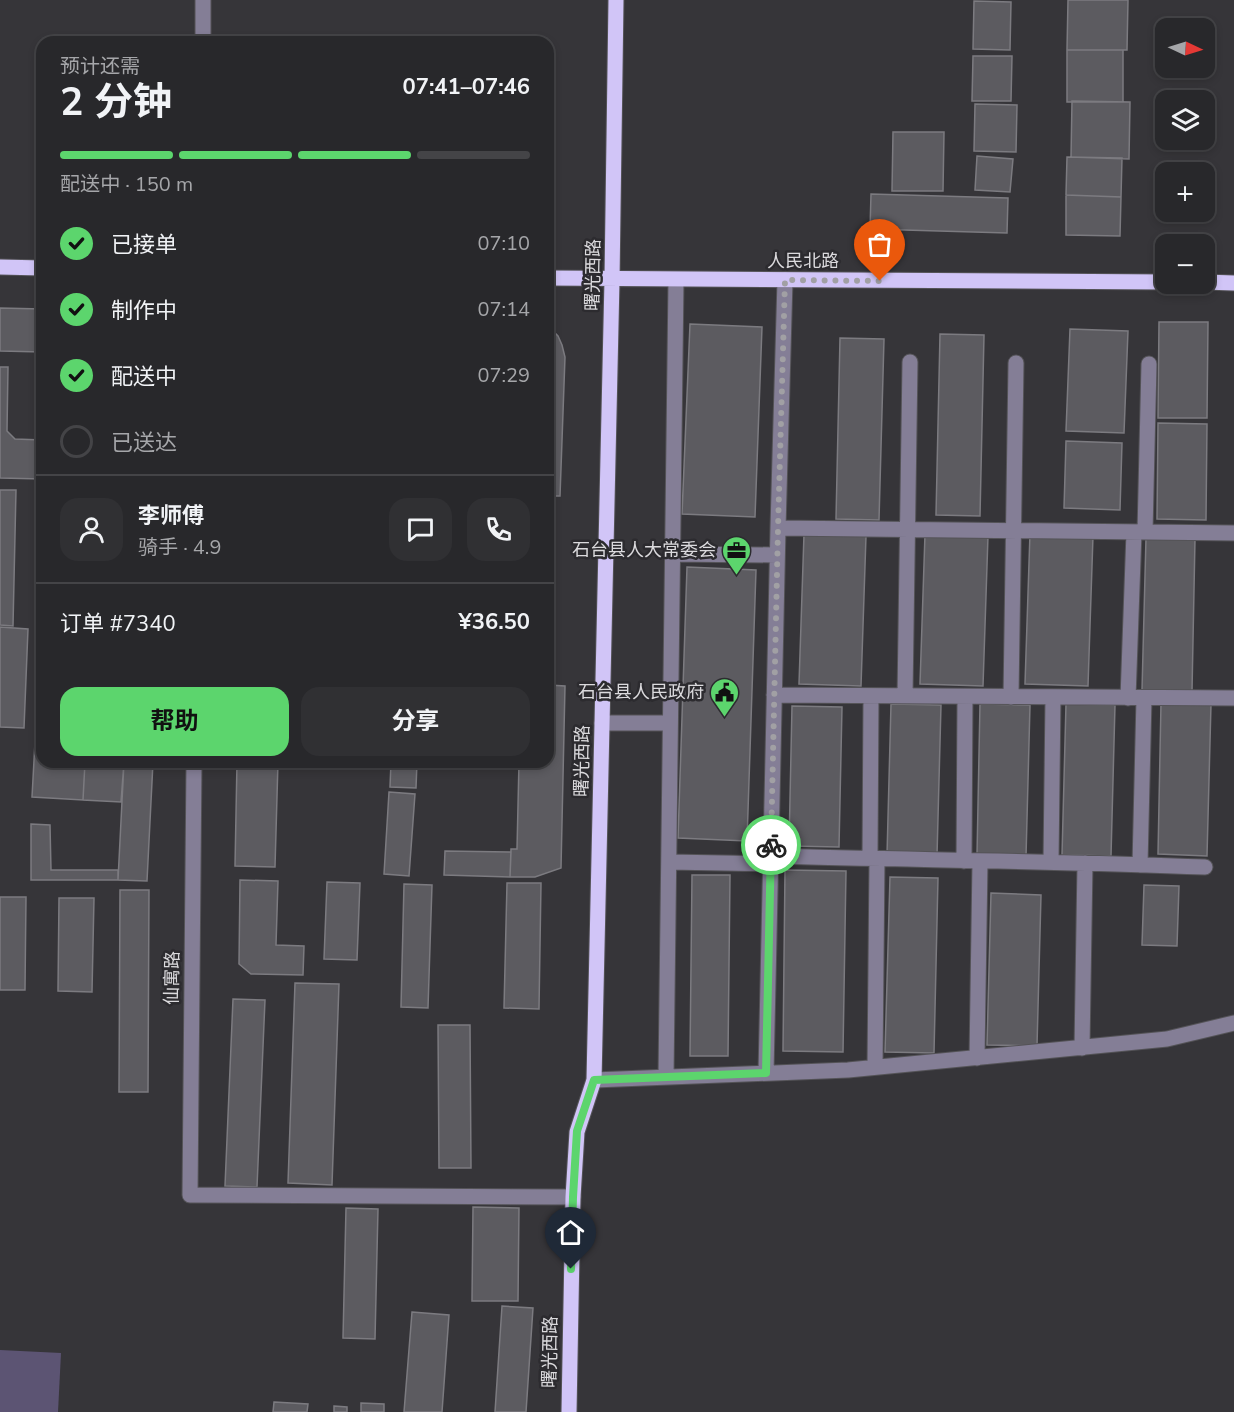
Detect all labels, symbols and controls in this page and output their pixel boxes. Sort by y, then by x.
north arrow [1155,18,1215,78]
map controls [1155,18,1215,294]
text: 预计还需 [60,53,140,80]
text: 07:41–07:46 [402,72,530,102]
text: 2 分钟 [60,76,172,129]
button: layers [1155,90,1215,150]
button: + [1155,162,1215,222]
text: 配送中 · 150 m [60,171,193,198]
pin [854,219,905,281]
icon: check [60,227,93,260]
icon: bag [863,228,896,261]
text: 已接单 [111,230,177,260]
text: 07:10 [477,230,530,257]
button: − [1155,234,1215,294]
street label: 曙光西路 [580,239,606,311]
street label: 人民北路 [767,249,839,273]
icon: check [60,293,93,326]
text: 制作中 [111,296,177,326]
text: 07:14 [477,296,530,323]
icon: check [60,359,93,392]
text: 配送中 [111,362,177,392]
text: 07:29 [477,362,530,389]
text: 已送达 [111,428,177,458]
button: person [60,498,123,561]
button: chat [389,498,452,561]
button: phone [467,498,530,561]
text: 李师傅 [138,501,204,531]
text: 骑手 · 4.9 [138,534,221,561]
office icon: 石台县人大常委会 [721,534,753,576]
place label: 石台县人大常委会 [572,538,716,562]
text: ¥36.50 [459,607,530,637]
text: 订单 #7340 [60,609,176,639]
public building icon: 石台县人民政府 [709,676,741,718]
place label: 石台县人民政府 [578,680,704,704]
button: 帮助 [60,687,289,756]
button: 分享 [301,687,530,756]
street label: 曙光西路 [569,725,595,797]
courier [741,815,801,875]
icon: bike [755,829,788,862]
street label: 仙寓路 [160,951,184,1005]
pin [545,1207,596,1269]
icon: home [554,1216,587,1249]
street label: 曙光西路 [537,1316,563,1388]

